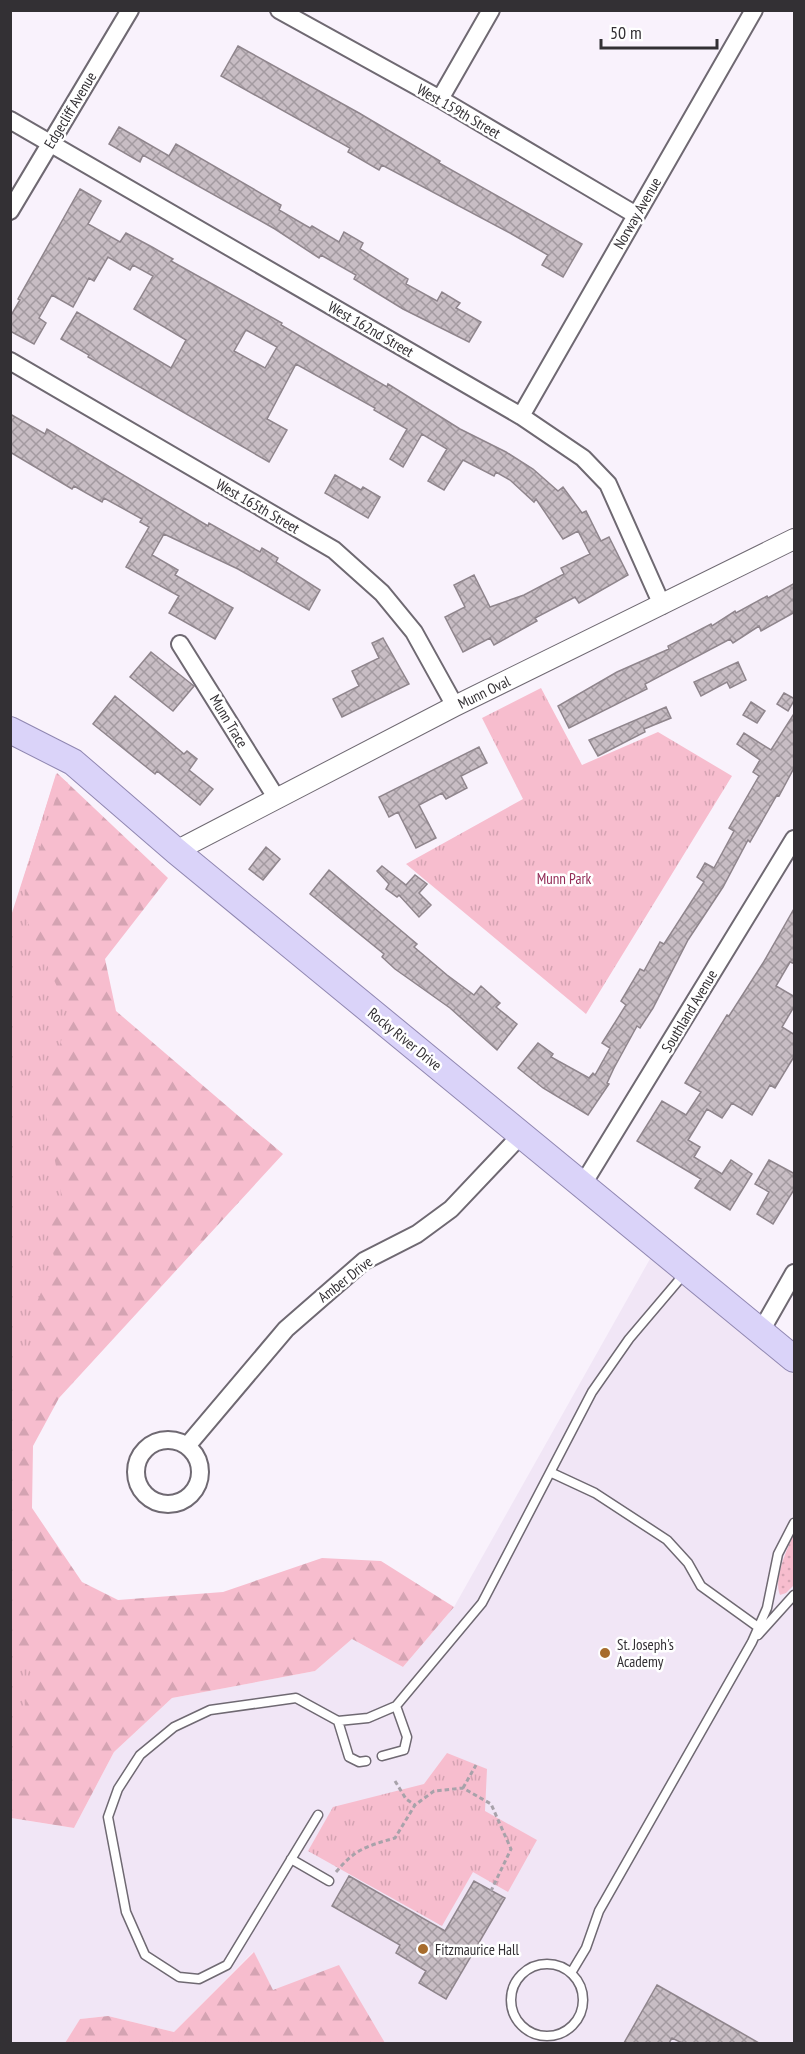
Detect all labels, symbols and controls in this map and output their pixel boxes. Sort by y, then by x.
scale bar [601,12,716,50]
text: 50 m [610,21,642,44]
street label: Edgecliff Avenue [40,68,100,152]
street label: West 159th Street [414,79,504,143]
street label: Norway Avenue [609,174,665,252]
street label: West 162nd Street [325,297,417,361]
street label: West 165th Street [213,474,303,538]
street label: Munn Oval [455,671,514,713]
street label: Munn Trace [206,691,252,751]
park label: Munn Park [537,869,592,888]
street label: Southland Avenue [657,966,721,1056]
street label: Rocky River Drive [364,1003,446,1075]
street label: Amber Drive [314,1252,376,1306]
place label: St. Joseph's Academy [617,1635,674,1671]
marker: St. Joseph's Academy [598,1646,612,1660]
place label: Fitzmaurice Hall [435,1940,520,1959]
marker: Fitzmaurice Hall [416,1942,430,1956]

